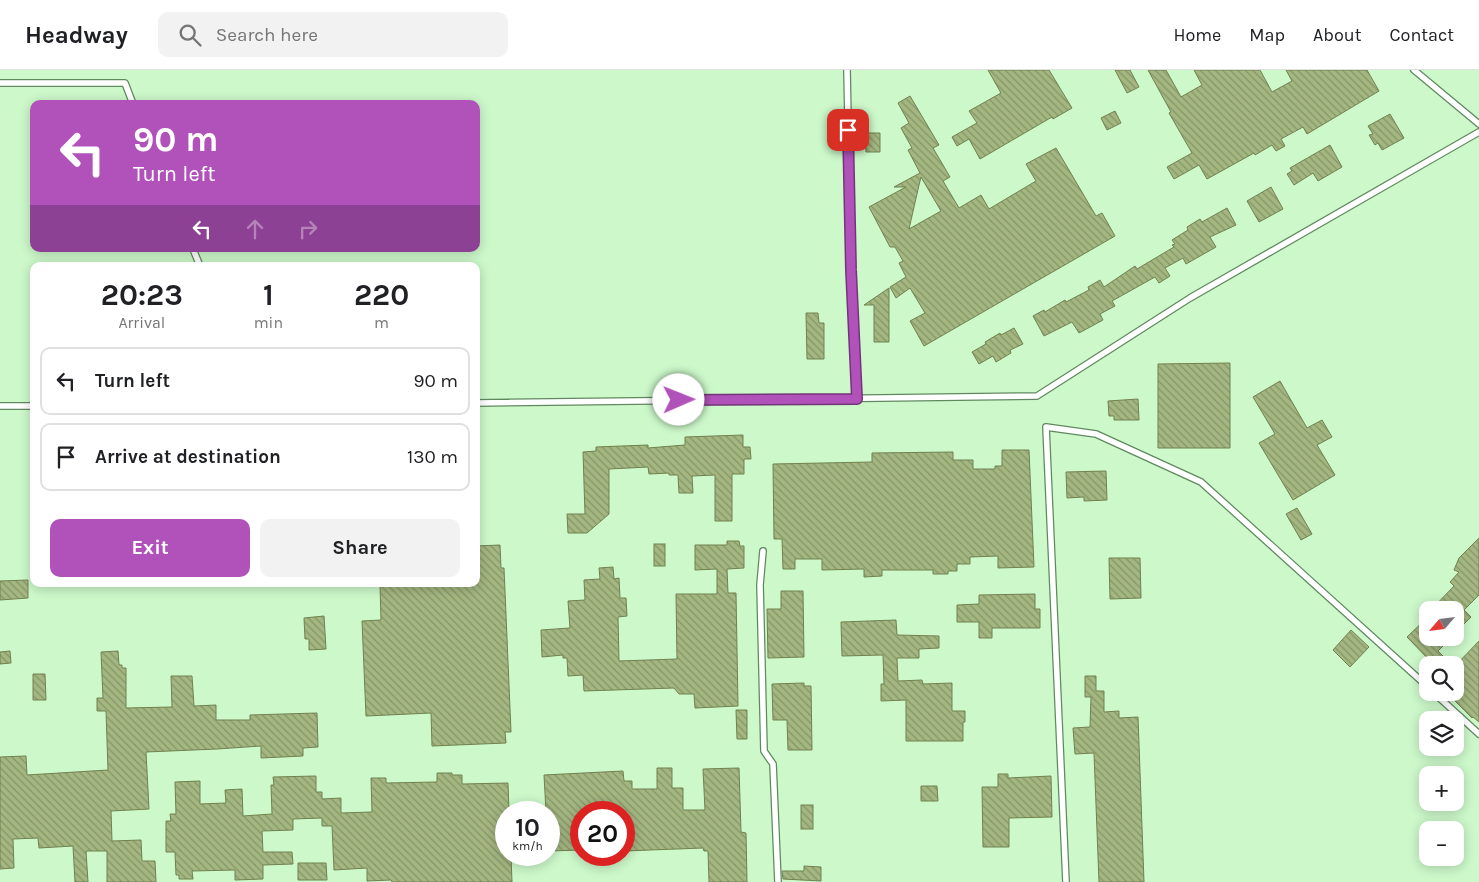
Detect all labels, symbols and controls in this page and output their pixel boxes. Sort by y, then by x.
search box [158,12,508,57]
text: Headway [25,21,128,49]
icon: search [176,21,204,49]
text: Search here [216,24,318,46]
text: Home [1173,24,1221,46]
text: Map [1249,24,1285,46]
text: About [1313,24,1362,46]
text: Contact [1390,24,1454,46]
pin [827,109,869,151]
icon: arrive [834,116,862,144]
text: 90 m [133,119,219,160]
icon: left [50,120,115,185]
text: Turn left [133,161,216,187]
icon: left [188,215,216,243]
icon: ahead [241,215,269,243]
icon: right [294,215,322,243]
text: 20:23 [101,277,183,313]
text: 1 [263,277,274,313]
text: 220 [354,277,409,313]
text: Arrival [118,313,165,332]
text: min [254,313,283,332]
text: m [374,313,389,332]
icon: left [52,367,80,395]
text: Turn left [95,370,170,392]
text: 90 m [413,370,458,392]
position arrow [652,373,704,425]
icon: arrive [52,443,80,471]
text: Arrive at destination [95,446,281,468]
text: 130 m [407,446,458,468]
button: Exit [50,519,250,577]
button: Share [260,519,460,577]
north arrow [1419,601,1464,646]
map controls [1419,601,1464,866]
button: search [1419,656,1464,701]
button: layers [1419,711,1464,756]
button: + [1419,766,1464,811]
speed limit sign: 20 [570,801,635,866]
text: 10 [515,813,540,842]
button: − [1419,821,1464,866]
text: km/h [512,839,543,853]

